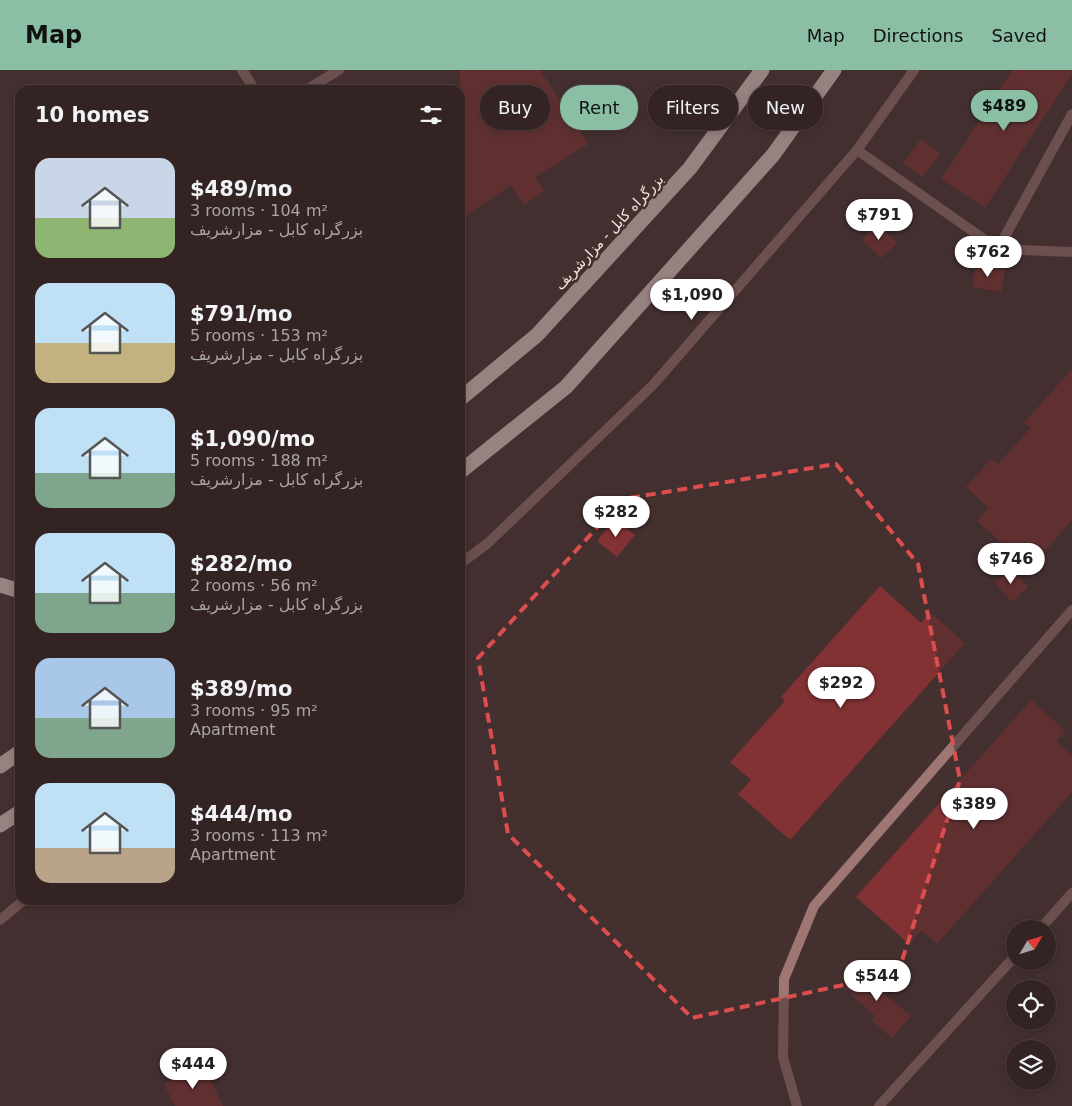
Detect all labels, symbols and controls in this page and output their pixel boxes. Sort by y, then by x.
text: Map [25,21,82,49]
text: Map [807,25,845,46]
text: Directions [873,25,963,46]
text: Saved [991,25,1047,46]
chip: Buy [480,85,550,130]
chip: Rent [560,85,638,130]
chip: Filters [648,85,738,130]
chip: New [748,85,823,130]
pin: $489 [974,90,1034,132]
text: $489 [982,96,1026,115]
icon: filters [417,101,445,129]
text: 10 homes [35,103,150,127]
street label: بزرگراه کابل - مزارشریف [551,171,667,294]
text: $489/mo [190,177,292,201]
icon: home [75,178,135,238]
pin: $791 [849,198,909,241]
text: 3 rooms · 104 m² [190,201,328,220]
text: $791 [857,205,901,224]
text: بزرگراه کابل - مزارشریف [190,220,363,239]
pin: $762 [958,236,1018,278]
text: $762 [966,242,1010,261]
pin: $1,090 [651,278,733,321]
text: $1,090 [661,285,723,304]
text: $791/mo [190,302,292,326]
icon: home [75,303,135,363]
text: 5 rooms · 153 m² [190,326,328,345]
text: بزرگراه کابل - مزارشریف [190,345,363,364]
text: $1,090/mo [190,427,315,451]
icon: home [75,428,135,488]
text: 5 rooms · 188 m² [190,451,328,470]
text: بزرگراه کابل - مزارشریف [190,470,363,489]
pin: $282 [586,496,646,538]
text: $282 [594,502,638,521]
pin: $746 [981,542,1041,585]
text: $746 [989,549,1033,568]
text: $282/mo [190,552,292,576]
icon: home [75,553,135,613]
text: 2 rooms · 56 m² [190,576,318,595]
text: بزرگراه کابل - مزارشریف [190,595,363,614]
pin: $292 [811,666,871,709]
text: $292 [819,673,863,692]
text: $389/mo [190,677,292,701]
icon: home [75,678,135,738]
text: 3 rooms · 95 m² [190,701,318,720]
text: Apartment [190,720,276,739]
pin: $389 [944,788,1004,830]
text: $389 [952,794,996,813]
text: $444/mo [190,802,292,826]
icon: home [75,803,135,863]
text: 3 rooms · 113 m² [190,826,328,845]
text: Apartment [190,845,276,864]
north arrow [1006,920,1056,970]
map controls [1006,920,1056,1090]
pin: $544 [847,960,907,1002]
text: $544 [855,966,899,985]
button: locate [1006,980,1056,1030]
button: layers [1006,1040,1056,1090]
pin: $444 [163,1048,223,1090]
text: $444 [171,1054,215,1073]

